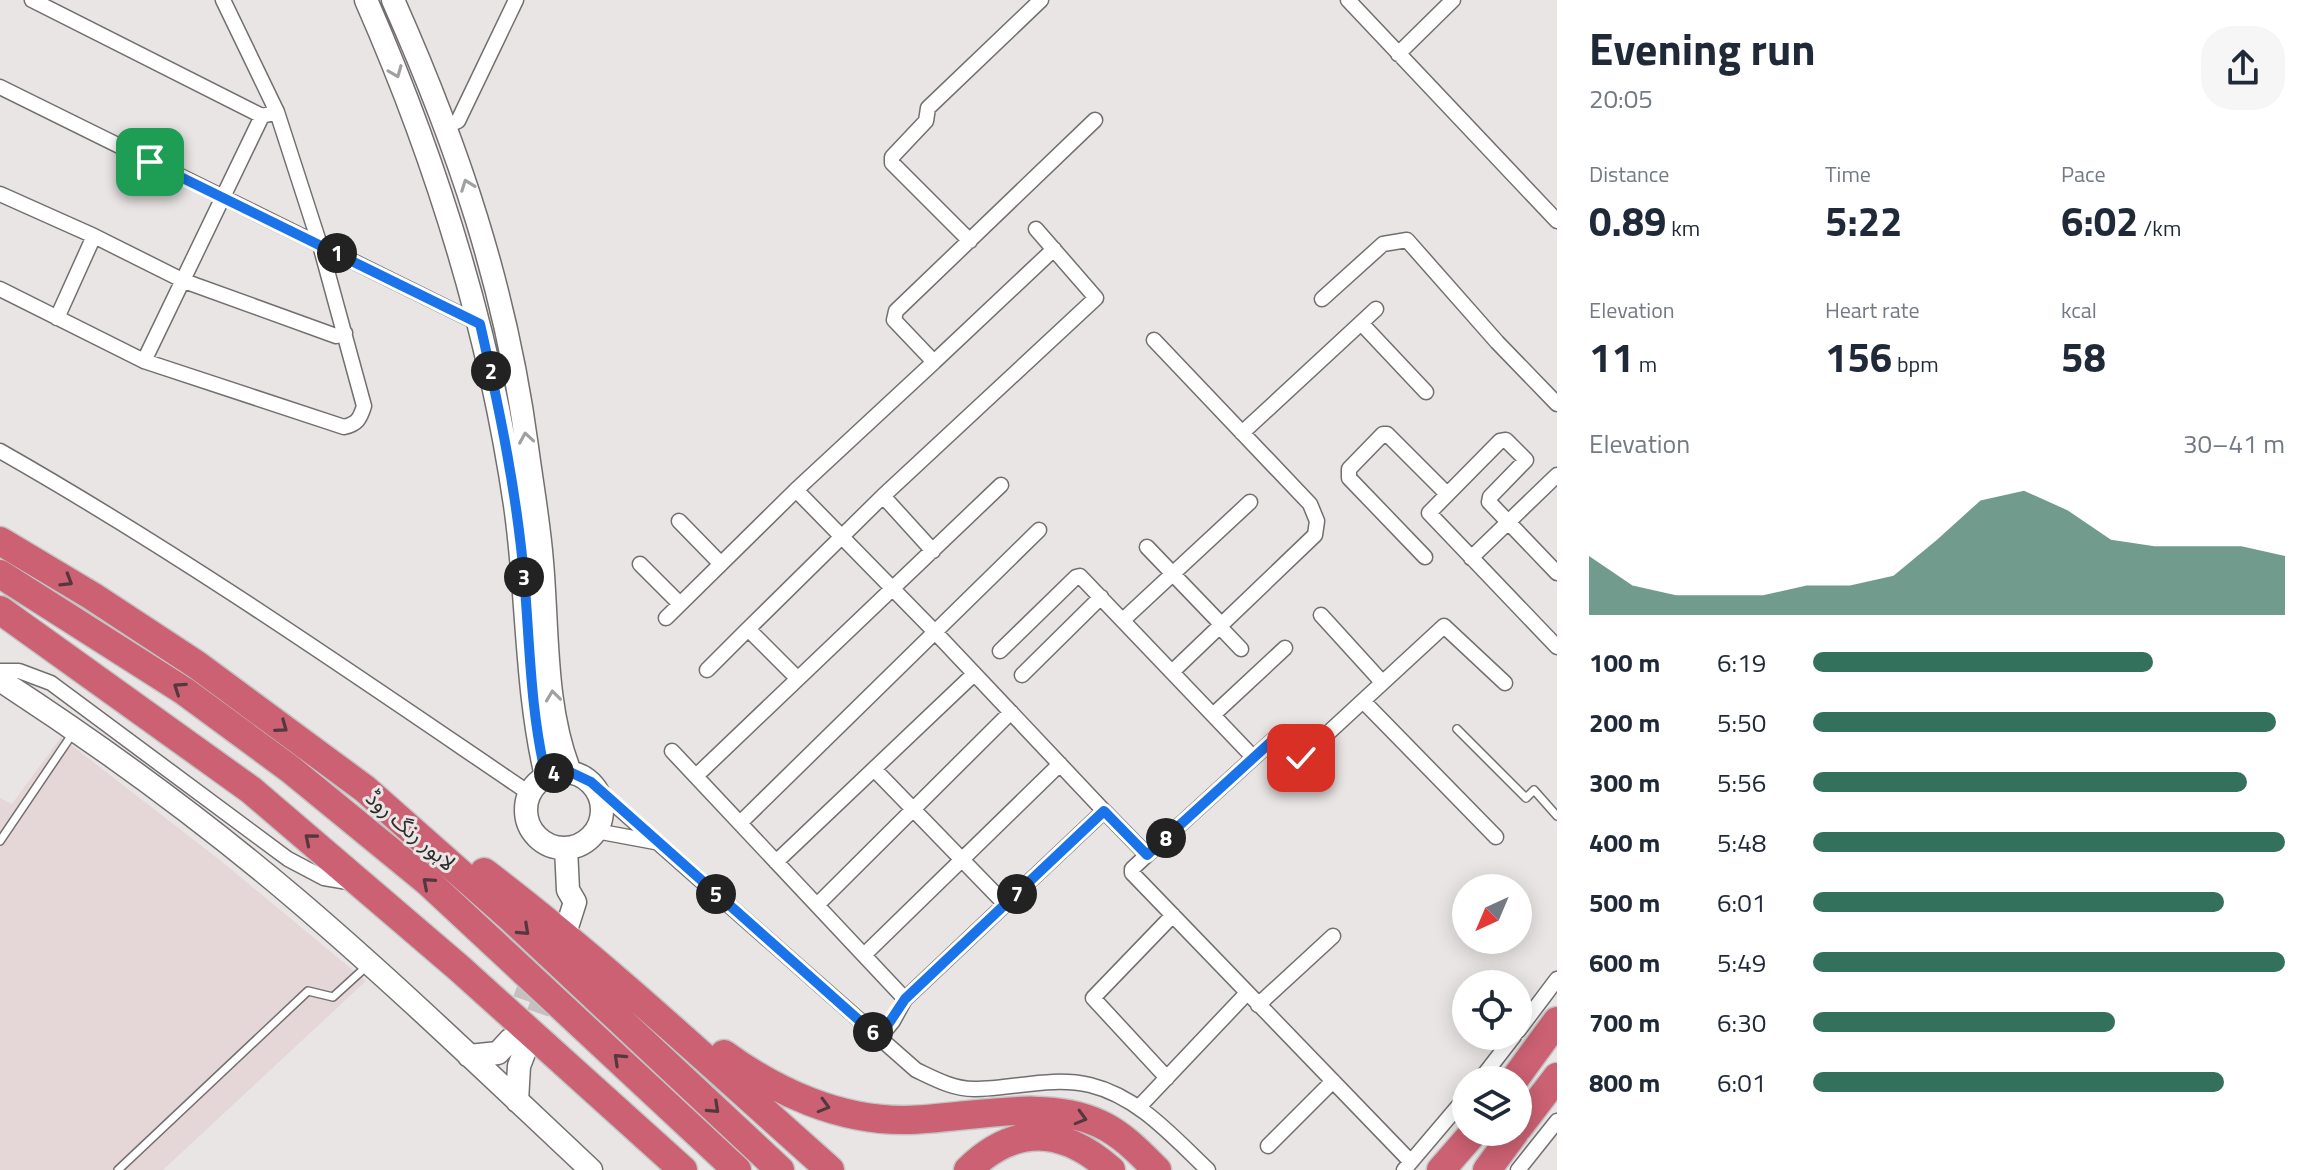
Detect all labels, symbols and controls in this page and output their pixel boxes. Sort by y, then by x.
text: Evening run [1589,15,1816,82]
button: share [2201,26,2285,110]
one-way arrow [387,64,403,78]
text: 20:05 [1589,79,1653,118]
pin [116,128,184,196]
icon: arrive [128,140,172,184]
text: Distance [1589,157,1669,191]
text: Time [1825,157,1871,191]
text: Pace [2061,157,2106,191]
one-way arrow [460,179,477,193]
text: 0.89 [1589,191,1666,252]
text: 5:22 [1825,191,1902,252]
text: 6:02 [2061,191,2138,252]
text: km [1666,211,1700,245]
text: /km [2138,211,2181,245]
pin: 1 [317,233,357,273]
text: 1 [331,236,343,270]
text: Elevation [1589,293,1675,327]
text: Heart rate [1825,293,1920,327]
text: kcal [2061,293,2097,327]
text: 11 [1589,327,1634,388]
text: 156 [1825,327,1892,388]
text: 58 [2061,327,2106,388]
text: m [1634,347,1657,381]
text: bpm [1892,347,1939,381]
pin: 2 [471,351,511,391]
text: 2 [485,354,497,388]
text: Elevation [1589,424,1690,463]
text: 30–41 m [2183,424,2285,463]
one-way arrow [518,431,535,444]
pin: 3 [504,557,544,597]
text: 3 [518,560,530,594]
one-way arrow [58,571,73,587]
text: 100 m [1589,643,1660,682]
text: 6:19 [1717,643,1766,682]
one-way arrow [173,683,188,698]
one-way arrow [545,689,562,703]
text: 200 m [1589,703,1660,742]
text: 5:50 [1717,703,1766,742]
one-way arrow [273,717,288,731]
pin [1267,724,1335,792]
icon: check [1279,736,1323,780]
pin: 4 [534,753,574,793]
text: 4 [548,756,560,790]
text: 300 m [1589,763,1660,802]
text: 5:56 [1717,763,1766,802]
street label: لاہور رنگ روڈ [358,781,464,879]
pin: 8 [1146,818,1186,858]
text: 8 [1160,821,1172,855]
text: 400 m [1589,823,1660,862]
text: 5:48 [1717,823,1766,862]
one-way arrow [305,834,320,849]
pin: 5 [696,874,736,914]
pin: 7 [997,874,1037,914]
north arrow [1452,874,1532,954]
map controls [1452,874,1532,1146]
text: 5 [710,877,722,911]
text: 7 [1011,877,1023,911]
one-way arrow [423,878,437,892]
text: 500 m [1589,883,1660,922]
text: 6:01 [1717,883,1766,922]
one-way arrow [514,921,529,935]
text: 600 m [1589,943,1660,982]
text: 5:49 [1717,943,1766,982]
button: locate [1452,970,1532,1050]
text: 700 m [1589,1003,1660,1042]
text: 6:30 [1717,1003,1766,1042]
pin: 6 [853,1012,893,1052]
text: 6 [867,1015,879,1049]
one-way arrow [614,1054,628,1069]
text: 800 m [1589,1063,1660,1102]
text: 6:01 [1717,1063,1766,1102]
button: layers [1452,1066,1532,1146]
one-way arrow [816,1097,830,1113]
one-way arrow [704,1098,719,1112]
one-way arrow [1074,1109,1088,1125]

